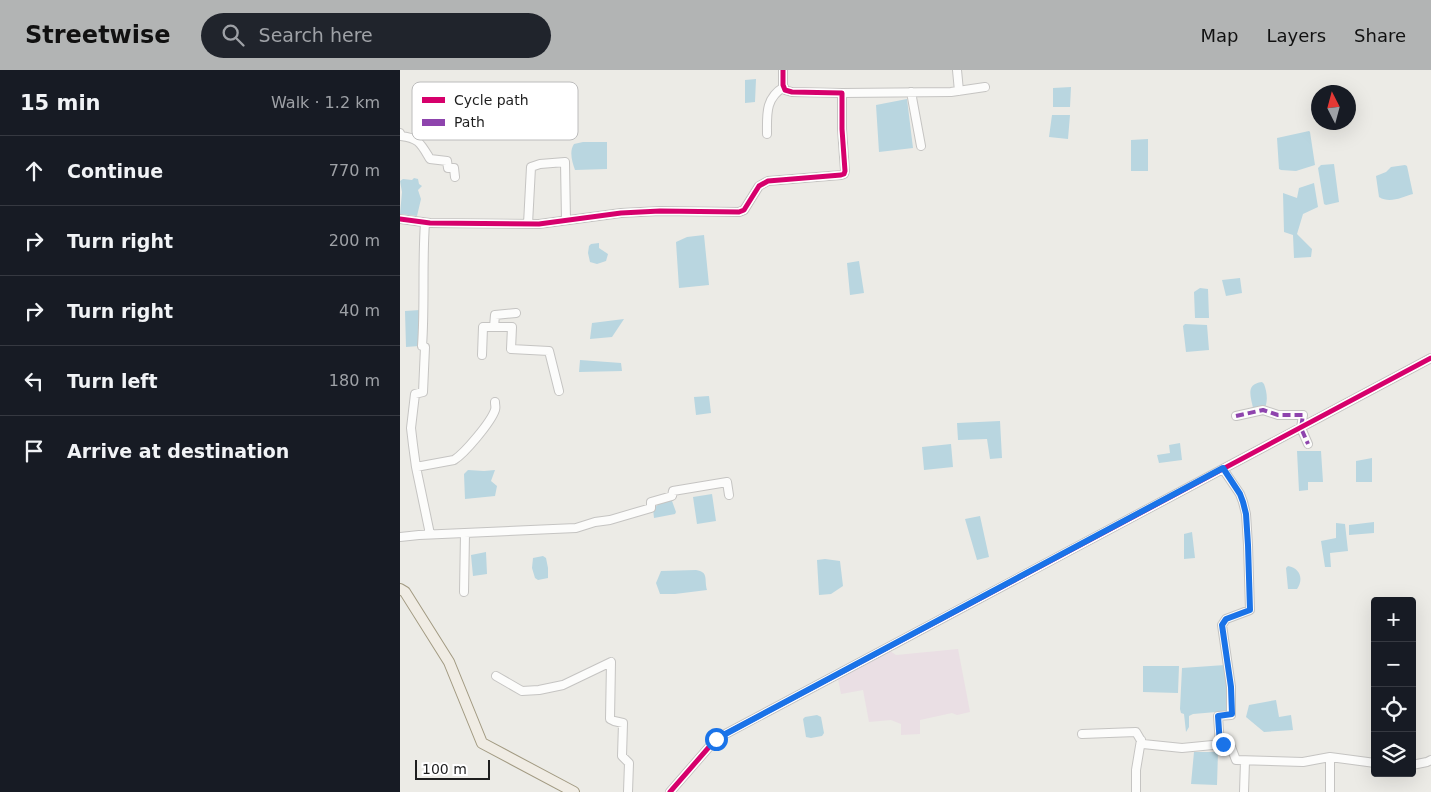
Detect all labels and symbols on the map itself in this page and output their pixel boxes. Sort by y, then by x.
legend [412,82,578,140]
north arrow [1311,85,1356,130]
text: Cycle path [454,92,529,108]
text: Path [454,114,485,130]
route start [705,728,728,751]
route end [1212,733,1235,756]
scale bar [415,757,490,780]

